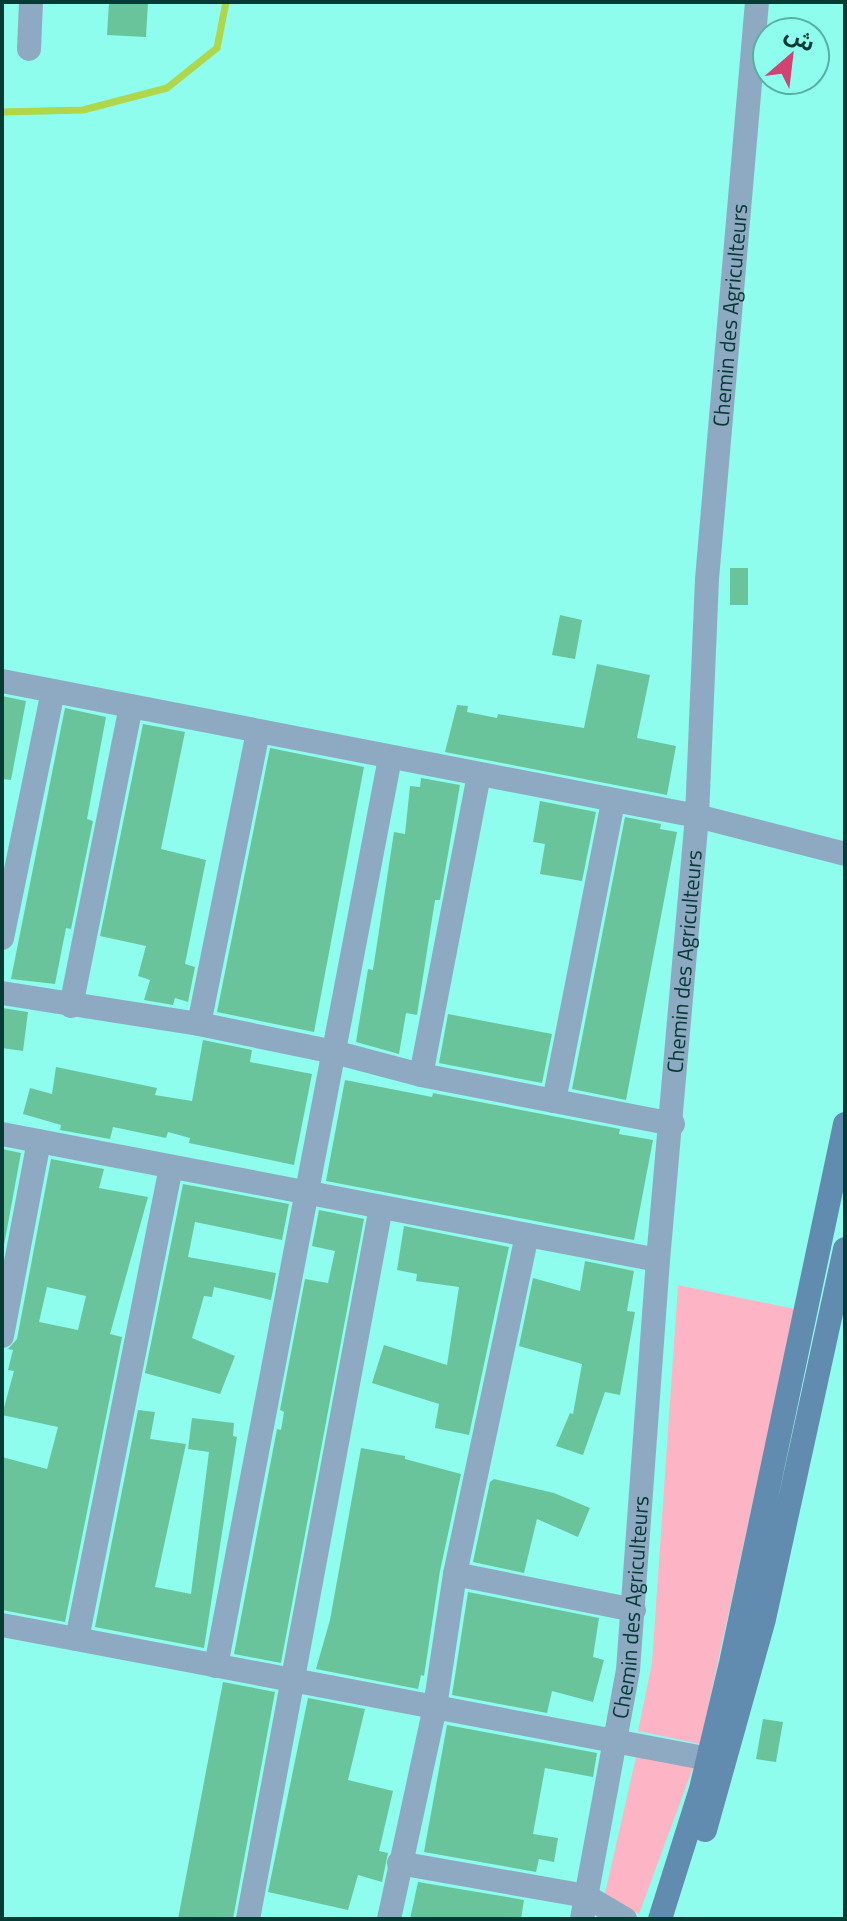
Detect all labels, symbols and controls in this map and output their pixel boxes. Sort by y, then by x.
north arrow [751,16,831,96]
text: ش [779,16,822,60]
street label: Chemin des Agriculteurs [703,202,756,428]
street label: Chemin des Agriculteurs [657,848,711,1075]
street label: Chemin des Agriculteurs [602,1494,658,1722]

